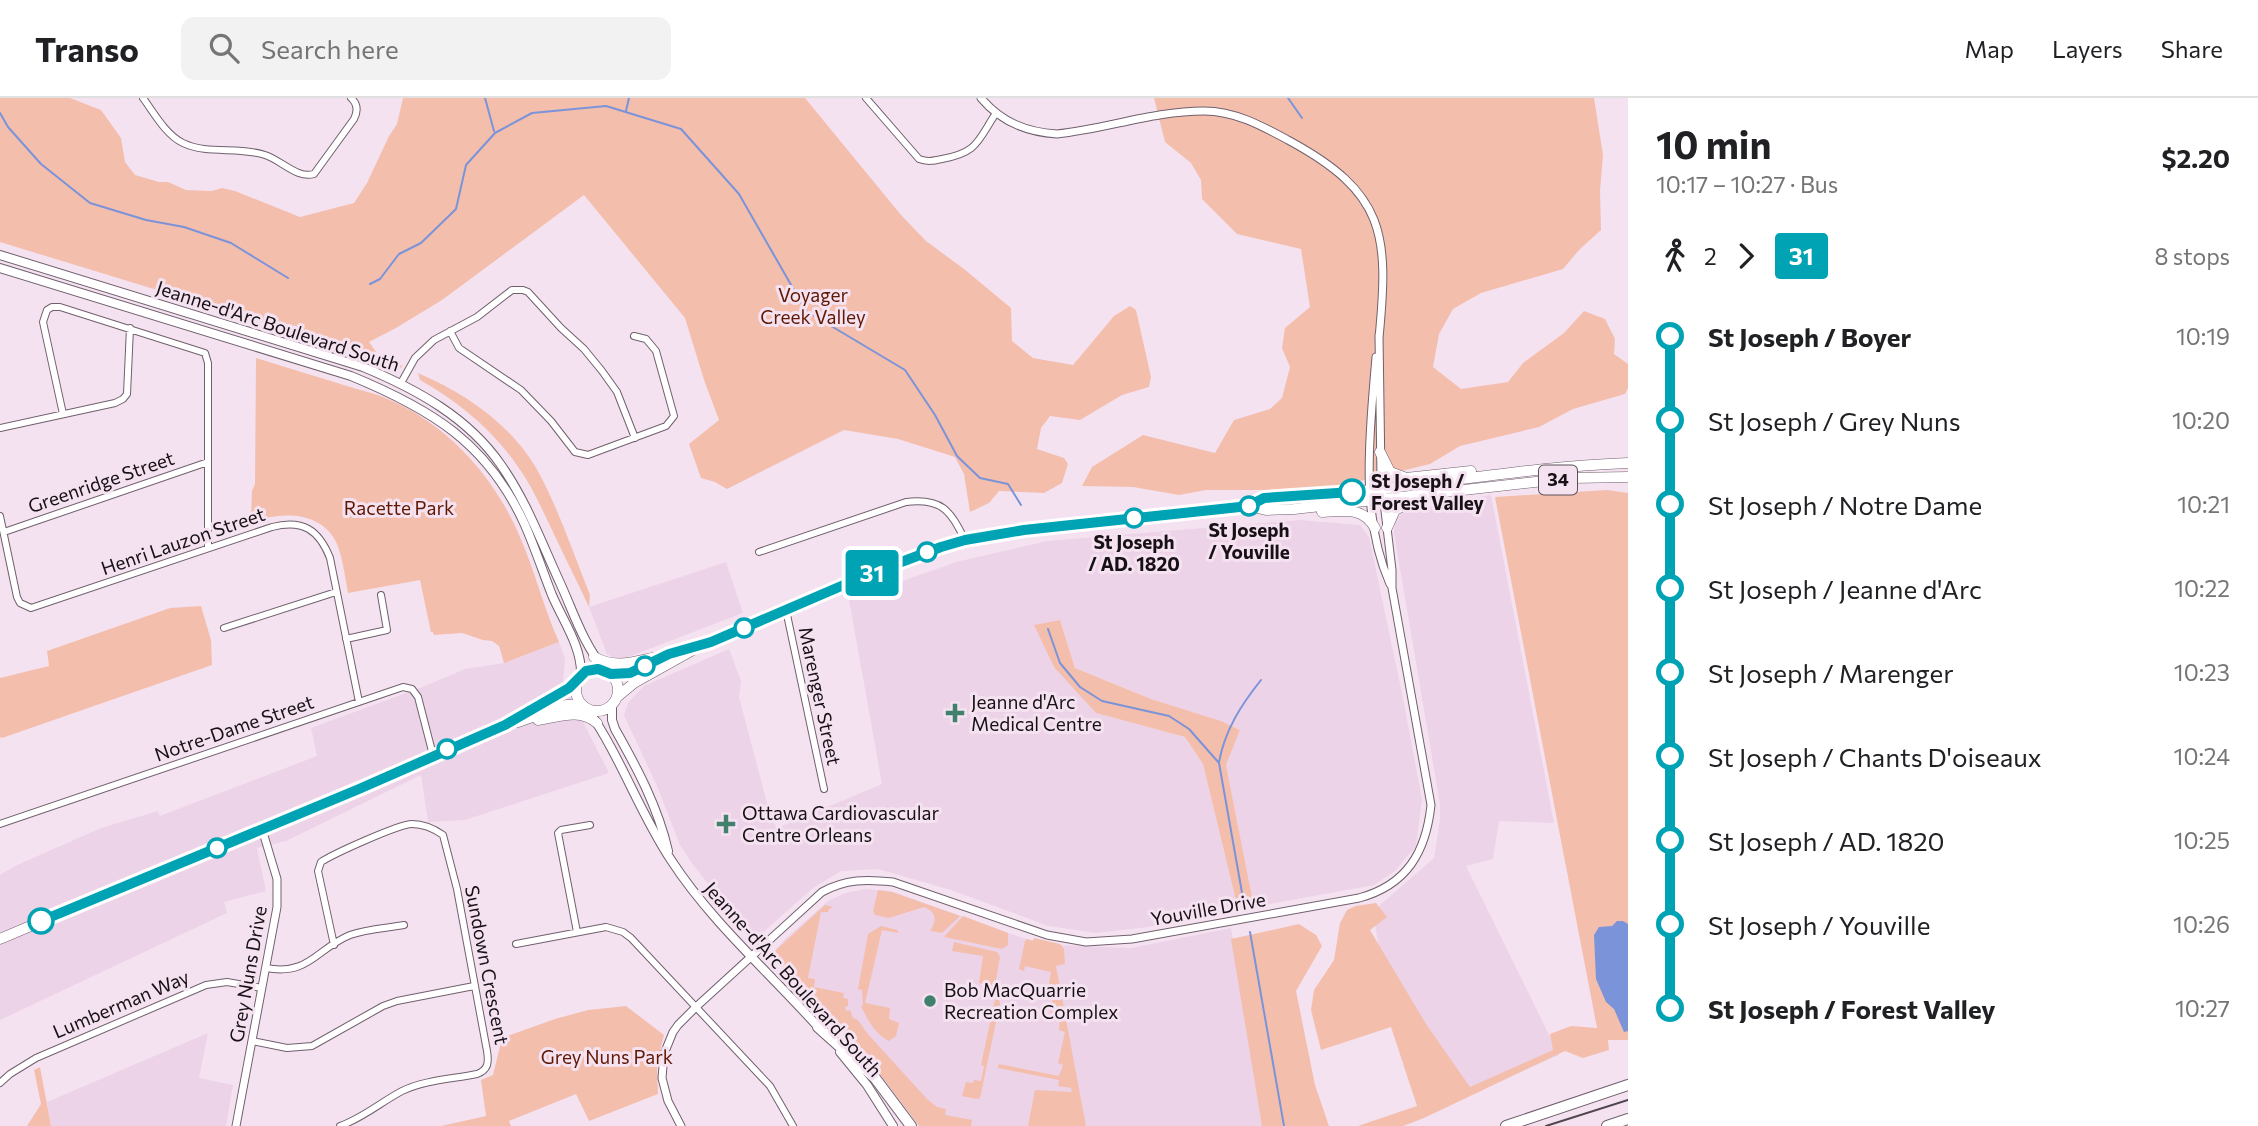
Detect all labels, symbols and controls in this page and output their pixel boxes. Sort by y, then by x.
search box [181,17,671,80]
text: Transo [35,28,139,69]
icon: search [205,29,243,67]
text: Search here [261,33,399,64]
text: Map [1965,34,2014,63]
text: Layers [2052,34,2123,63]
text: Share [2161,34,2223,63]
text: 10 min [1656,120,1771,167]
text: $2.20 [2161,142,2230,173]
text: 10:17 – 10:27 · Bus [1656,170,1838,198]
icon: walk [1656,237,1694,275]
icon: forward [1727,237,1765,275]
text: 31 [1789,241,1814,270]
text: 2 [1704,242,1717,270]
text: 8 stops [2154,242,2230,270]
street label: Jeanne-d'Arc Boulevard South [154,275,403,376]
park label: Voyager Creek Valley [760,283,866,328]
text: St Joseph / Boyer [1708,321,1911,352]
text: 10:19 [2176,322,2230,350]
text: St Joseph / Grey Nuns [1708,405,1961,436]
text: 10:20 [2172,406,2230,434]
street label: Greenridge Street [25,446,177,517]
road number: 34 [1539,466,1577,494]
place label: St Joseph / Forest Valley [1371,469,1485,514]
marker: St Joseph / Forest Valley [1339,479,1365,505]
text: St Joseph / Notre Dame [1708,489,1982,520]
text: 10:21 [2177,490,2230,518]
park label: Racette Park [344,496,454,519]
marker: St Joseph / Youville [1239,496,1259,516]
street label: Henri Lauzon Street [98,502,268,579]
marker: St Joseph / AD. 1820 [1124,508,1144,528]
place label: St Joseph / Youville [1208,518,1290,563]
place label: St Joseph / AD. 1820 [1088,530,1180,575]
unlabelled marker [917,542,937,562]
line badge: 31 [840,550,903,596]
text: 31 [860,558,884,587]
text: St Joseph / Jeanne d'Arc [1708,573,1982,604]
text: 10:22 [2174,574,2230,602]
unlabelled marker [734,618,754,638]
street label: Marenger Street [795,624,846,768]
unlabelled marker [635,656,655,676]
text: St Joseph / Marenger [1708,657,1954,688]
text: 10:23 [2174,658,2230,686]
street label: Notre-Dame Street [151,689,317,766]
place label: Jeanne d'Arc Medical Centre [971,690,1102,735]
marker: Jeanne d'Arc Medical Centre [945,703,965,723]
unlabelled marker [437,739,457,759]
text: St Joseph / Chants D'oiseaux [1708,741,2042,772]
text: 10:24 [2174,742,2230,770]
place label: Ottawa Cardiovascular Centre Orleans [742,801,939,846]
marker: Ottawa Cardiovascular Centre Orleans [716,814,736,834]
text: St Joseph / AD. 1820 [1708,825,1944,856]
text: 10:25 [2174,826,2230,854]
unlabelled marker [207,838,227,858]
street label: Jeanne-d'Arc Boulevard South [700,876,887,1081]
street label: Sundown Crescent [461,883,514,1047]
street label: Youville Drive [1149,887,1267,930]
street label: Grey Nuns Drive [224,904,271,1044]
unlabelled marker [28,908,54,934]
text: St Joseph / Youville [1708,909,1930,940]
text: 10:26 [2173,910,2230,938]
street label: Lumberman Way [49,964,193,1043]
place label: Bob MacQuarrie Recreation Complex [944,978,1118,1023]
marker: Bob MacQuarrie Recreation Complex [922,993,938,1009]
text: St Joseph / Forest Valley [1708,993,1995,1024]
text: 10:27 [2175,994,2230,1022]
park label: Grey Nuns Park [541,1045,673,1068]

